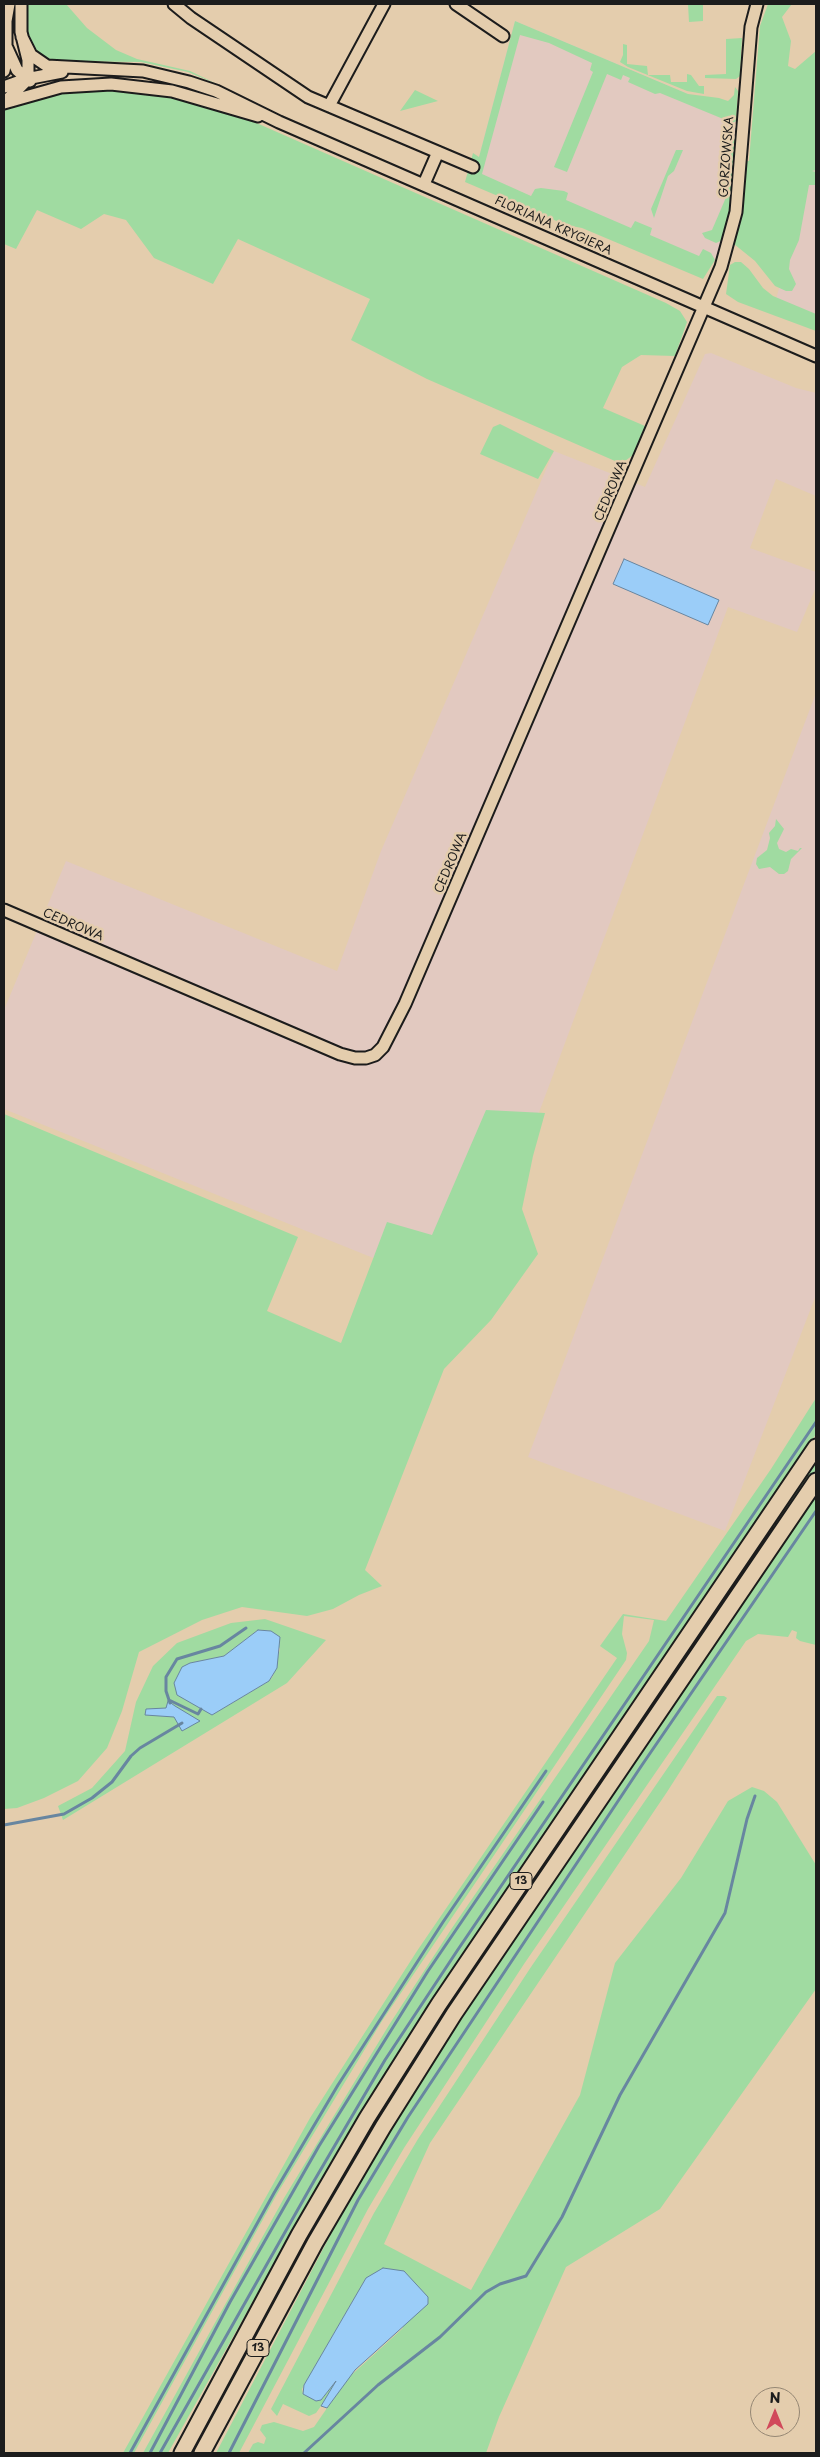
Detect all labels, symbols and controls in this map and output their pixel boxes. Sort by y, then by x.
street label: GORZOWSKA [717,116,737,198]
street label: FLORIANA KRYGIERA [492,194,614,258]
street label: CEDROWA [592,458,630,524]
street label: CEDROWA [432,830,470,896]
street label: CEDROWA [40,906,106,944]
road number: 13 [510,1872,532,1890]
road number: 13 [247,2340,269,2356]
north arrow [750,2387,800,2437]
text: N [769,2387,781,2408]

